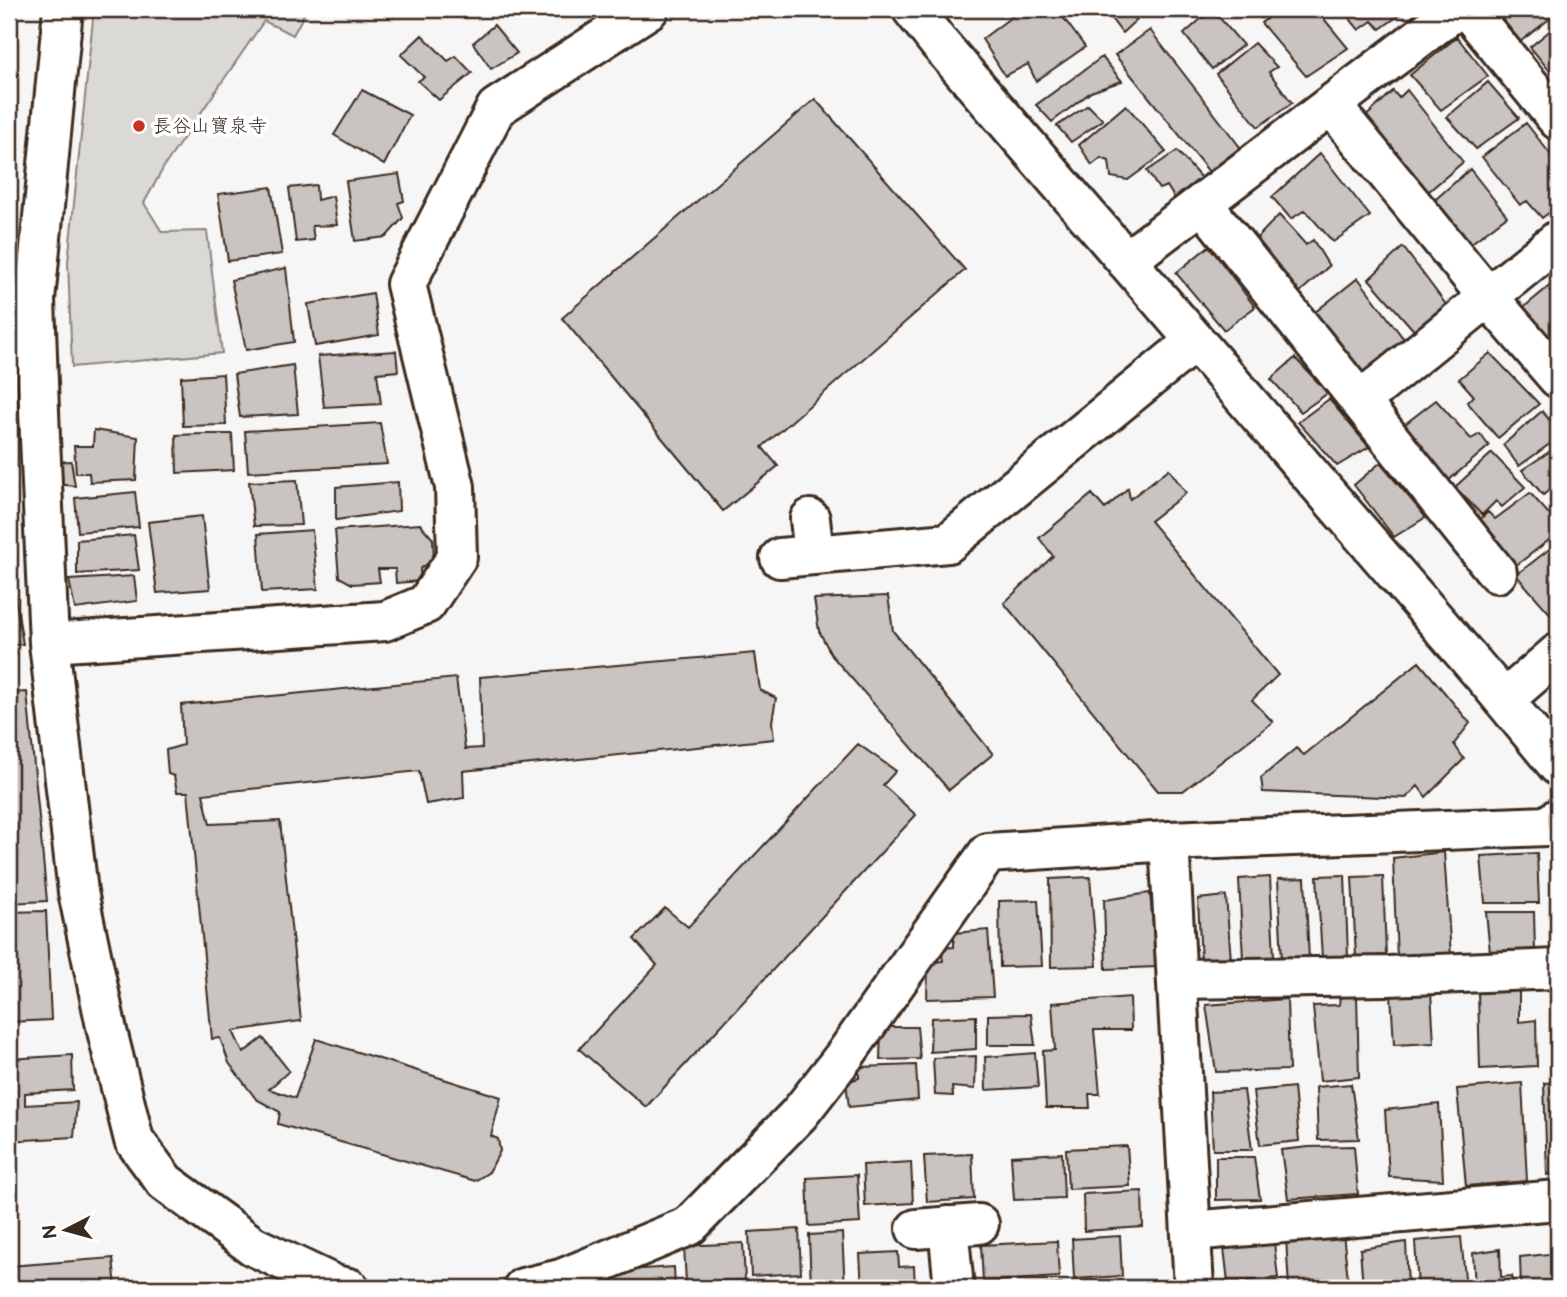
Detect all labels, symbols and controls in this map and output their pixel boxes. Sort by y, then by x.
place label: 長谷山寶泉寺 [153,115,267,138]
marker: 長谷山寶泉寺 [131,118,147,134]
north arrow [32,1196,102,1266]
text: N [38,1223,63,1240]

